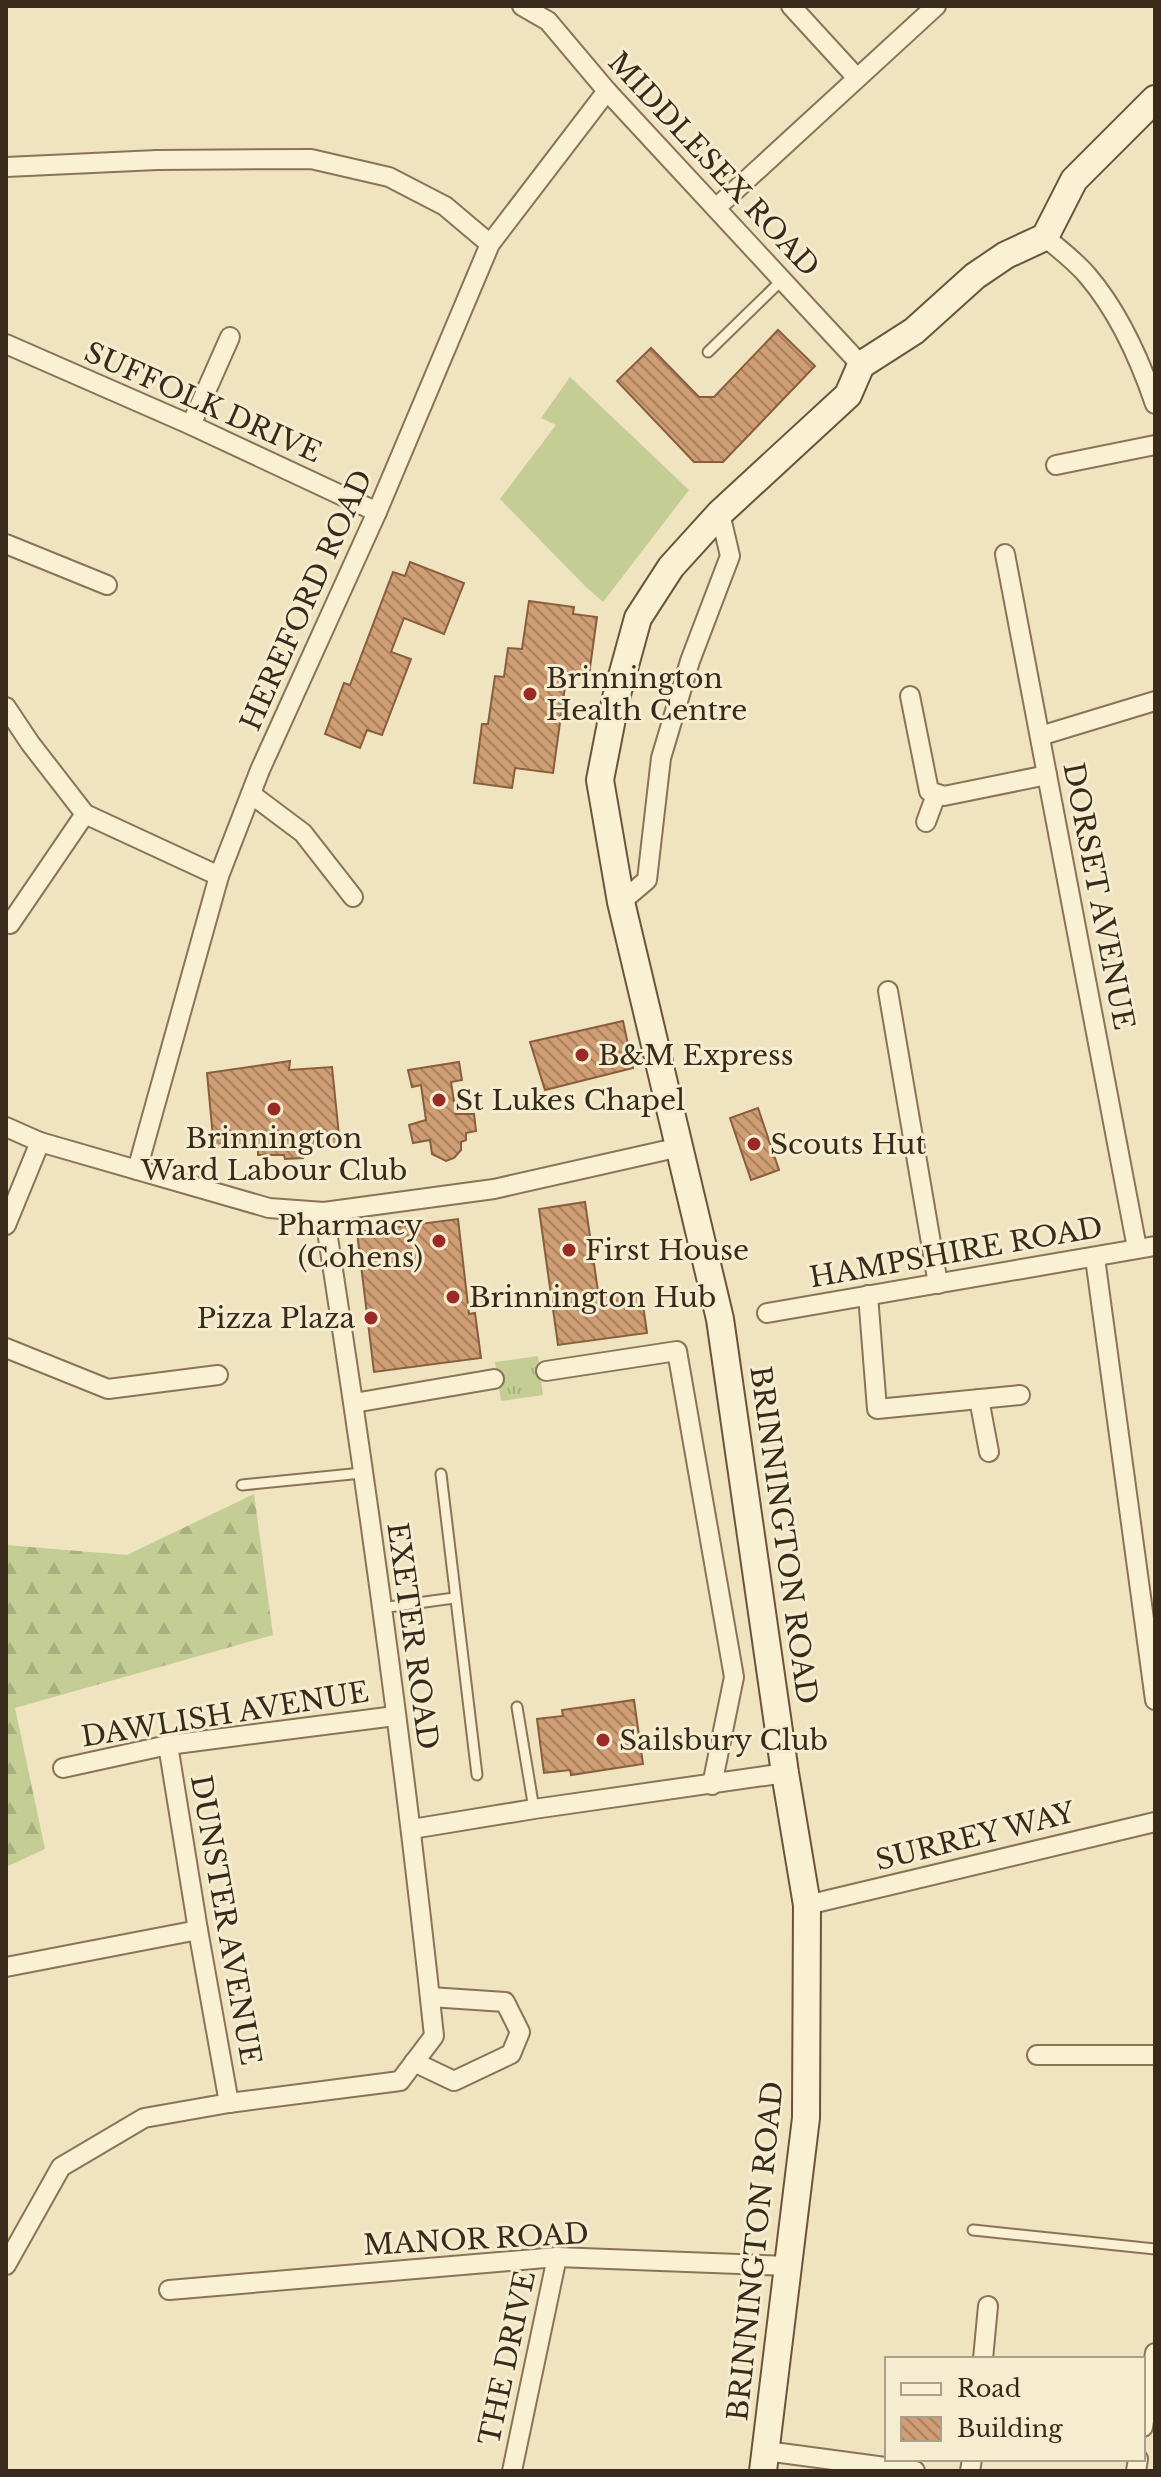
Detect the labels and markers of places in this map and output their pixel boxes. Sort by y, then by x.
place label: Brinnington Health Centre [546,661,747,728]
marker: Brinnington Health Centre [521,685,539,703]
place label: B&M Express [598,1038,794,1073]
marker: B&M Express [573,1046,591,1064]
place label: St Lukes Chapel [455,1083,685,1118]
marker: St Lukes Chapel [430,1091,448,1109]
marker: Brinnington Ward Labour Club [265,1100,283,1118]
place label: Brinnington Ward Labour Club [140,1121,407,1188]
place label: Scouts Hut [770,1127,927,1162]
marker: Scouts Hut [745,1135,763,1153]
place label: Pharmacy (Cohens) [277,1208,423,1275]
marker: Pharmacy (Cohens) [430,1232,448,1250]
place label: First House [585,1233,749,1268]
marker: First House [560,1241,578,1259]
place label: Brinnington Hub [469,1280,716,1315]
marker: Brinnington Hub [444,1288,462,1306]
place label: Pizza Plaza [197,1301,355,1336]
marker: Pizza Plaza [362,1309,380,1327]
place label: Sailsbury Club [619,1723,828,1758]
marker: Sailsbury Club [594,1731,612,1749]

